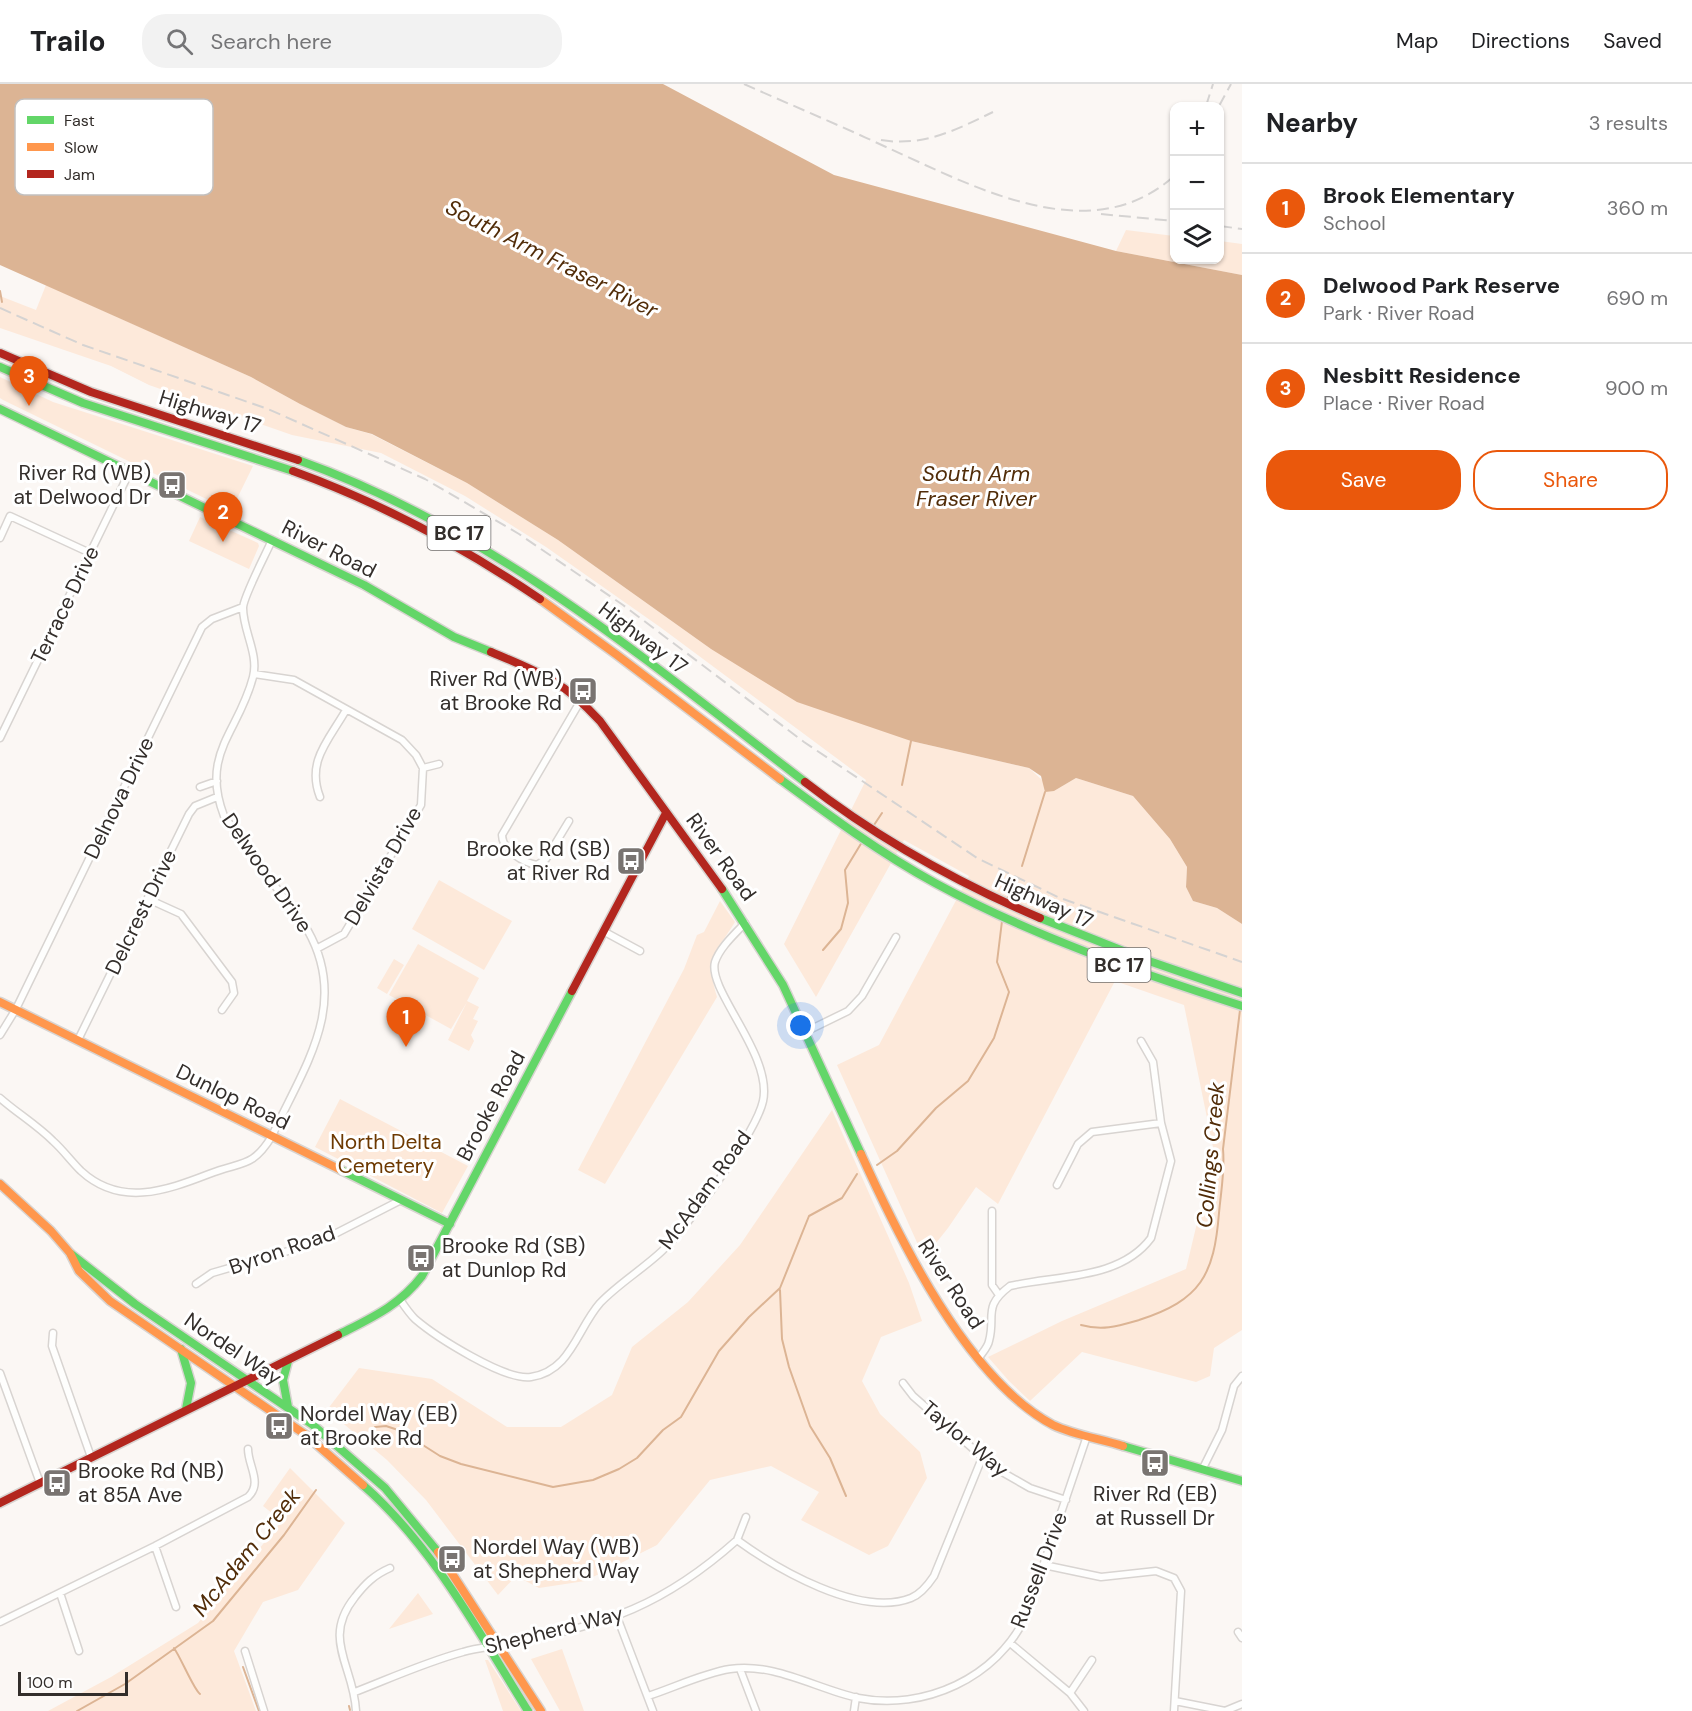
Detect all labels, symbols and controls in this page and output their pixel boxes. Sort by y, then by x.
search box [142,14,562,68]
text: Trailo [30,23,106,60]
icon: search [163,25,196,58]
text: Search here [211,27,332,56]
text: Map [1396,27,1438,55]
text: Directions [1471,27,1570,55]
text: Saved [1603,27,1662,55]
legend [15,99,213,195]
map controls [1170,102,1224,264]
button: + [1170,102,1224,156]
text: Nearby [1266,106,1358,140]
text: Fast [64,110,95,131]
text: 3 results [1589,110,1668,136]
text: Slow [64,137,98,158]
button: − [1170,156,1224,210]
text: Jam [64,164,95,185]
text: Brook Elementary [1323,181,1515,210]
water label: South Arm Fraser River [441,192,664,325]
text: 1 [1282,195,1289,221]
text: 360 m [1607,195,1668,221]
button: layers [1170,210,1224,264]
text: School [1323,210,1386,236]
text: Delwood Park Reserve [1323,271,1560,300]
text: 2 [1280,285,1291,311]
text: 690 m [1606,285,1668,311]
text: Park · River Road [1323,300,1474,326]
pin: 3 [9,356,48,406]
text: Nesbitt Residence [1323,361,1521,390]
text: 3 [1279,375,1292,401]
text: 900 m [1605,375,1668,401]
street label: Highway 17 [156,383,264,441]
text: Place · River Road [1323,390,1485,416]
button: Save [1266,450,1461,510]
button: Share [1473,450,1668,510]
place label: River Rd (WB) at Delwood Dr [13,459,151,511]
water label: South Arm Fraser River [916,459,1037,513]
bus stop icon: River Rd (WB) at Delwood Dr [156,469,188,501]
pin: 2 [204,492,242,542]
street label: River Road [277,513,381,585]
road number: BC 17 [428,516,490,550]
street label: Terrace Drive [24,541,106,669]
street label: Highway 17 [593,595,693,681]
place label: River Rd (WB) at Brooke Rd [429,665,562,717]
bus stop icon: River Rd (WB) at Brooke Rd [567,675,599,707]
street label: Delnova Drive [77,732,161,864]
street label: Delvista Drive [338,802,428,930]
street label: River Road [680,807,762,907]
street label: Delwood Drive [215,808,319,938]
place label: Brooke Rd (SB) at River Rd [467,835,610,887]
street label: Delcrest Drive [99,845,183,979]
bus stop icon: Brooke Rd (SB) at River Rd [615,845,647,877]
street label: Highway 17 [990,867,1098,935]
road number: BC 17 [1088,948,1150,982]
pin: 1 [386,998,426,1047]
your location [786,1011,815,1040]
street label: Brooke Road [450,1046,532,1166]
street label: Dunlop Road [171,1057,295,1137]
water label: Collings Creek [1190,1080,1231,1229]
street label: McAdam Road [652,1125,758,1255]
park label: North Delta Cemetery [330,1128,442,1180]
street label: Byron Road [225,1219,339,1281]
place label: Brooke Rd (SB) at Dunlop Rd [442,1232,585,1284]
street label: River Road [911,1234,991,1334]
bus stop icon: Brooke Rd (SB) at Dunlop Rd [405,1242,437,1274]
street label: Nordel Way [179,1306,287,1392]
street label: Taylor Way [916,1394,1015,1484]
place label: Nordel Way (EB) at Brooke Rd [300,1400,458,1452]
bus stop icon: Nordel Way (EB) at Brooke Rd [263,1410,295,1442]
bus stop icon: River Rd (EB) at Russell Dr [1139,1447,1171,1479]
place label: Brooke Rd (NB) at 85A Ave [78,1457,224,1509]
bus stop icon: Brooke Rd (NB) at 85A Ave [41,1467,73,1499]
place label: River Rd (EB) at Russell Dr [1093,1480,1217,1532]
water label: McAdam Creek [186,1482,307,1622]
street label: Russell Drive [1004,1508,1074,1632]
place label: Nordel Way (WB) at Shepherd Way [473,1533,640,1585]
bus stop icon: Nordel Way (WB) at Shepherd Way [436,1543,468,1575]
street label: Shepherd Way [482,1599,626,1661]
scale bar [18,1669,128,1696]
text: 100 m [27,1672,72,1693]

